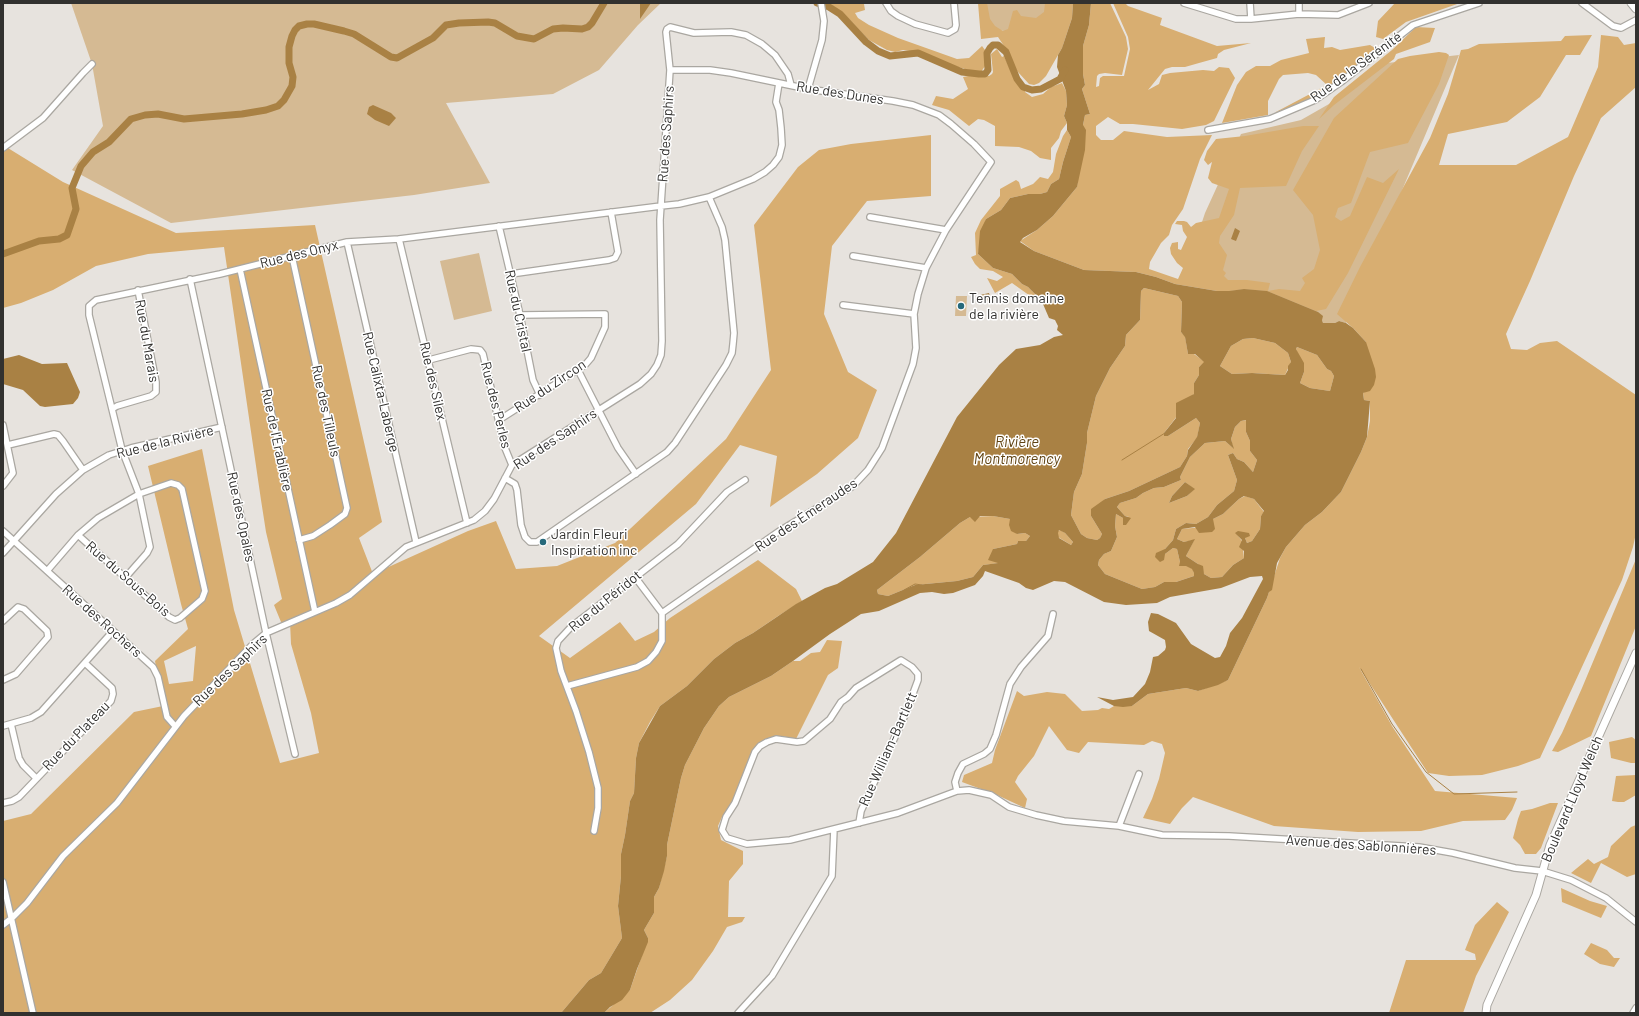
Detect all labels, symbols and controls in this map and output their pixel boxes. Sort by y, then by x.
street label: Rue de la Sérénité [1307,28,1405,106]
street label: Rue des Dunes [795,78,885,108]
street label: Rue des Saphirs [654,85,678,183]
street label: Rue des Onyx [258,236,340,272]
street label: Rue du Cristal [501,268,535,354]
place label: Tennis domaine de la rivière [969,290,1064,322]
street label: Rue du Marais [131,298,163,384]
marker: Tennis domaine de la rivière [956,301,966,311]
street label: Rue Calixta-Laberge [359,330,403,454]
street label: Rue des Silex [416,340,450,422]
street label: Rue du Zircon [511,356,589,416]
street label: Rue des Perles [477,360,515,450]
street label: Rue des Tilleuls [308,364,344,458]
street label: Rue de l'Érablière [258,387,296,493]
street label: Rue des Saphirs [510,405,600,473]
street label: Rue de la Rivière [115,422,215,462]
water label: Rivière Montmorency [974,433,1060,468]
street label: Rue des Opales [223,470,259,564]
street label: Rue des Émeraudes [752,475,860,555]
place label: Jardin Fleuri Inspiration inc [551,526,637,558]
marker: Jardin Fleuri Inspiration inc [538,537,548,547]
street label: Rue du Sous-Bois [82,538,174,620]
street label: Rue du Péridot [565,567,645,635]
street label: Rue des Rochers [59,581,145,661]
street label: Rue des Saphirs [189,630,271,710]
street label: Rue William-Bartlett [855,689,921,809]
street label: Rue du Plateau [39,698,113,774]
street label: Boulevard Lloyd Welch [1538,733,1606,865]
street label: Avenue des Sablonnières [1285,831,1437,859]

